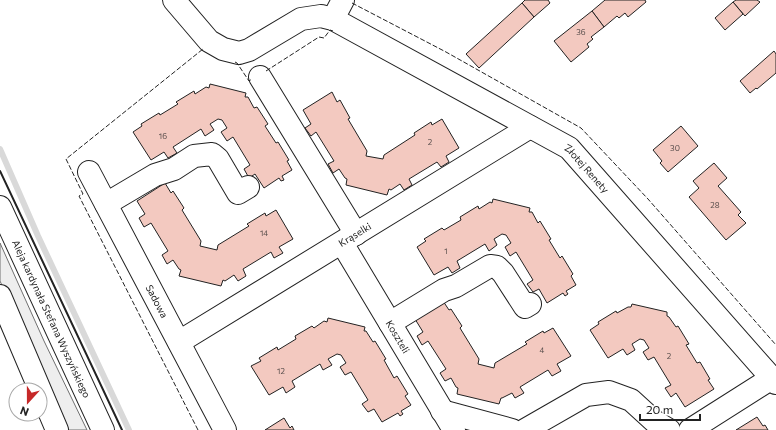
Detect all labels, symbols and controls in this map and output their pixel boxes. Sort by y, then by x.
house number: 36 [576,27,586,37]
house number: 16 [159,131,167,141]
house number: 2 [428,137,433,147]
street label: Złotej Renety [563,141,612,195]
house number: 30 [670,143,680,153]
house number: 28 [710,200,720,210]
street label: Krąselki [336,220,373,249]
house number: 14 [260,228,268,238]
street label: Aleja kardynała Stefana Wyszyńskiego [10,238,93,400]
house number: 1 [444,246,448,256]
street label: Sadowa [143,283,171,320]
street label: Koszteli [384,318,412,355]
house number: 4 [540,345,545,355]
house number: 2 [667,351,672,361]
house number: 12 [277,366,285,376]
north arrow [8,382,48,422]
scale bar [640,396,700,422]
text: 20 m [646,402,673,416]
text: N [18,404,30,419]

